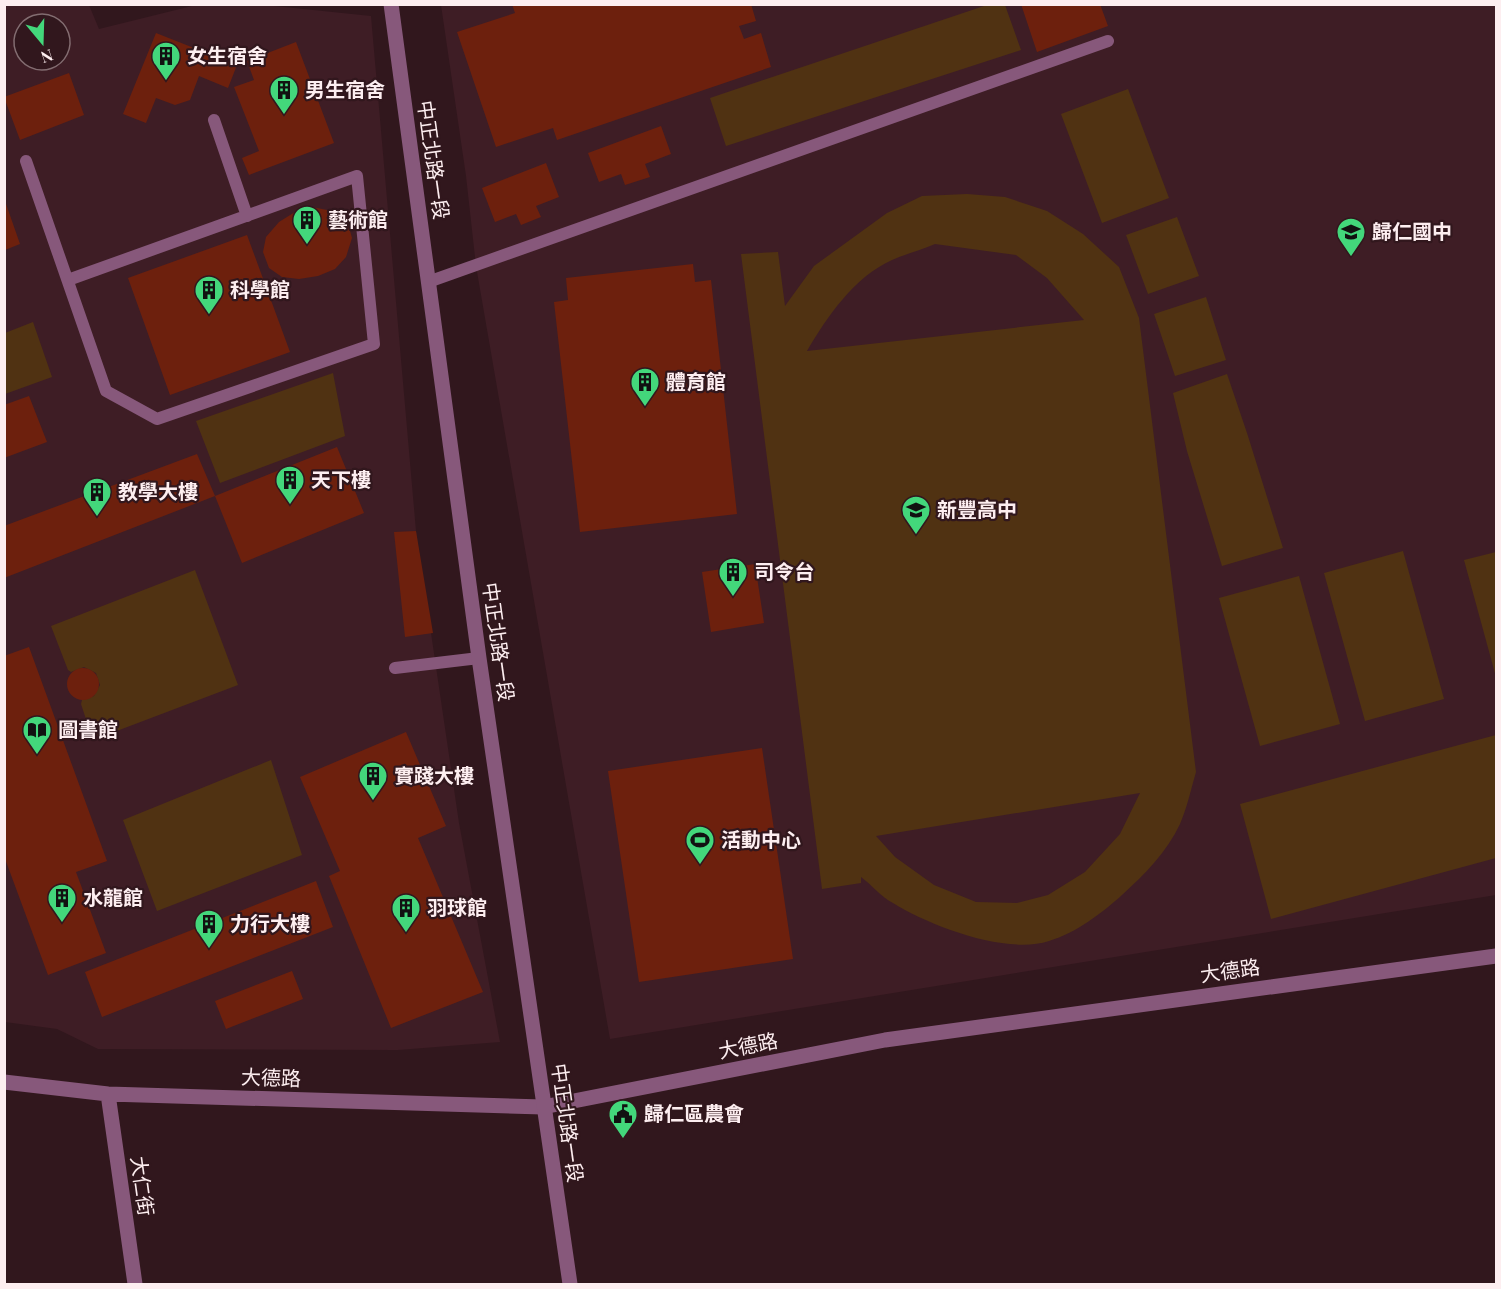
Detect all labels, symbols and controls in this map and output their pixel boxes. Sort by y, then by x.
north arrow [12,12,72,72]
building icon: 女生宿舍 [150,40,182,82]
place label: 女生宿舍 [187,41,267,68]
text: N [38,45,56,69]
building icon: 男生宿舍 [268,74,300,116]
place label: 男生宿舍 [305,75,385,102]
street label: 中正北路一段 [413,98,456,221]
building icon: 藝術館 [291,204,323,246]
place label: 藝術館 [328,205,388,232]
school or university icon: 歸仁國中 [1335,216,1367,258]
place label: 歸仁國中 [1372,217,1452,244]
building icon: 科學館 [193,274,225,316]
place label: 科學館 [230,275,290,302]
building icon: 體育館 [629,366,661,408]
place label: 體育館 [666,367,726,394]
building icon: 天下樓 [274,464,306,506]
place label: 天下樓 [311,465,371,492]
building icon: 教學大樓 [81,476,113,518]
place label: 教學大樓 [118,477,198,504]
school or university icon: 新豐高中 [900,494,932,536]
place label: 新豐高中 [937,495,1017,522]
building icon: 司令台 [717,556,749,598]
place label: 司令台 [754,557,814,584]
street label: 中正北路一段 [478,580,521,703]
library icon: 圖書館 [21,714,53,756]
place label: 圖書館 [58,715,118,742]
building icon: 實踐大樓 [357,760,389,802]
place label: 實踐大樓 [394,761,474,788]
sports icon: 活動中心 [684,824,716,866]
place label: 活動中心 [721,825,801,852]
building icon: 水龍館 [46,882,78,924]
place label: 水龍館 [83,883,143,910]
building icon: 羽球館 [390,892,422,934]
place label: 羽球館 [427,893,487,920]
building icon: 力行大樓 [193,908,225,950]
place label: 力行大樓 [230,909,310,936]
street label: 大德路 [1198,952,1261,987]
street label: 大德路 [716,1026,780,1064]
street label: 中正北路一段 [547,1061,590,1184]
street label: 大德路 [241,1062,302,1091]
public building icon: 歸仁區農會 [607,1098,639,1140]
place label: 歸仁區農會 [644,1099,744,1126]
street label: 大仁街 [126,1154,161,1217]

